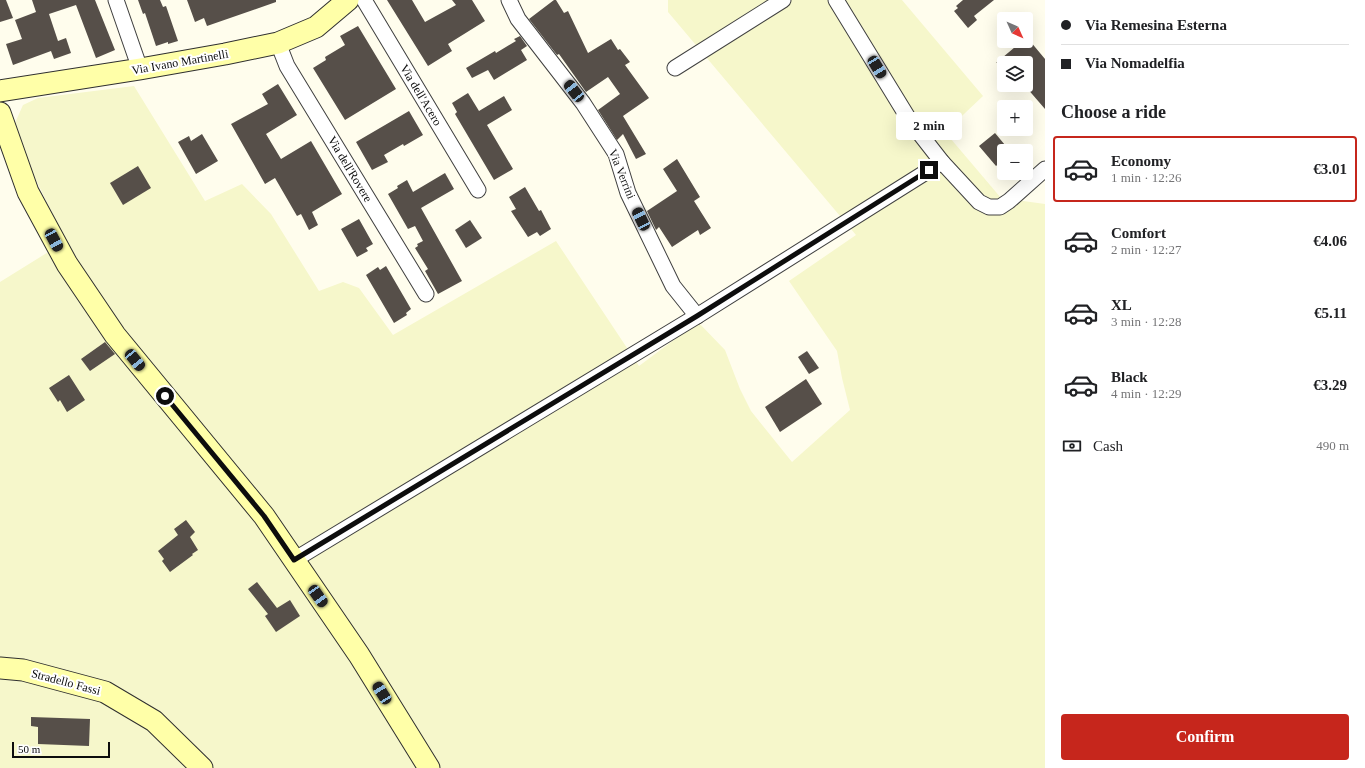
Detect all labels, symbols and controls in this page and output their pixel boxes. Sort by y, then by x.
north arrow [997,12,1033,48]
map controls [997,12,1033,180]
text: Via Remesina Esterna [1085,17,1227,33]
street label: Via Ivano Martinelli [131,46,230,77]
car [866,54,888,80]
text: Via Nomadelfia [1085,55,1185,71]
button: layers [997,56,1033,92]
street label: Via dell'Acero [397,62,445,128]
car [562,78,586,104]
button: + [997,100,1033,136]
text: Choose a ride [1061,102,1166,122]
callout: 2 min [896,112,962,140]
text: 2 min [913,118,945,133]
street label: Via dell'Rovere [325,133,375,205]
button: − [997,144,1033,180]
street label: Via Verrini [606,147,639,202]
icon: car [1063,151,1099,187]
text: Economy [1111,153,1171,169]
route end [920,161,938,179]
text: €3.01 [1313,161,1347,177]
text: 1 min · 12:26 [1111,170,1181,185]
car [630,206,652,232]
icon: car [1063,223,1099,259]
text: Comfort [1111,225,1166,241]
car [43,227,65,253]
text: €4.06 [1313,233,1347,249]
text: 2 min · 12:27 [1111,242,1181,257]
icon: car [1063,295,1099,331]
text: XL [1111,297,1132,313]
text: €5.11 [1314,305,1347,321]
text: 3 min · 12:28 [1111,314,1181,329]
car [123,347,147,373]
icon: car [1063,367,1099,403]
text: Black [1111,369,1148,385]
text: €3.29 [1313,377,1347,393]
text: 4 min · 12:29 [1111,386,1181,401]
route start [156,387,174,405]
icon: cash [1061,435,1083,457]
text: Cash [1093,438,1123,454]
text: 490 m [1316,438,1349,453]
car [306,583,330,609]
street label: Stradello Fassi [30,666,103,698]
car [371,680,393,706]
button: Confirm [1061,714,1349,760]
scale bar [12,740,110,759]
text: 50 m [18,743,40,755]

